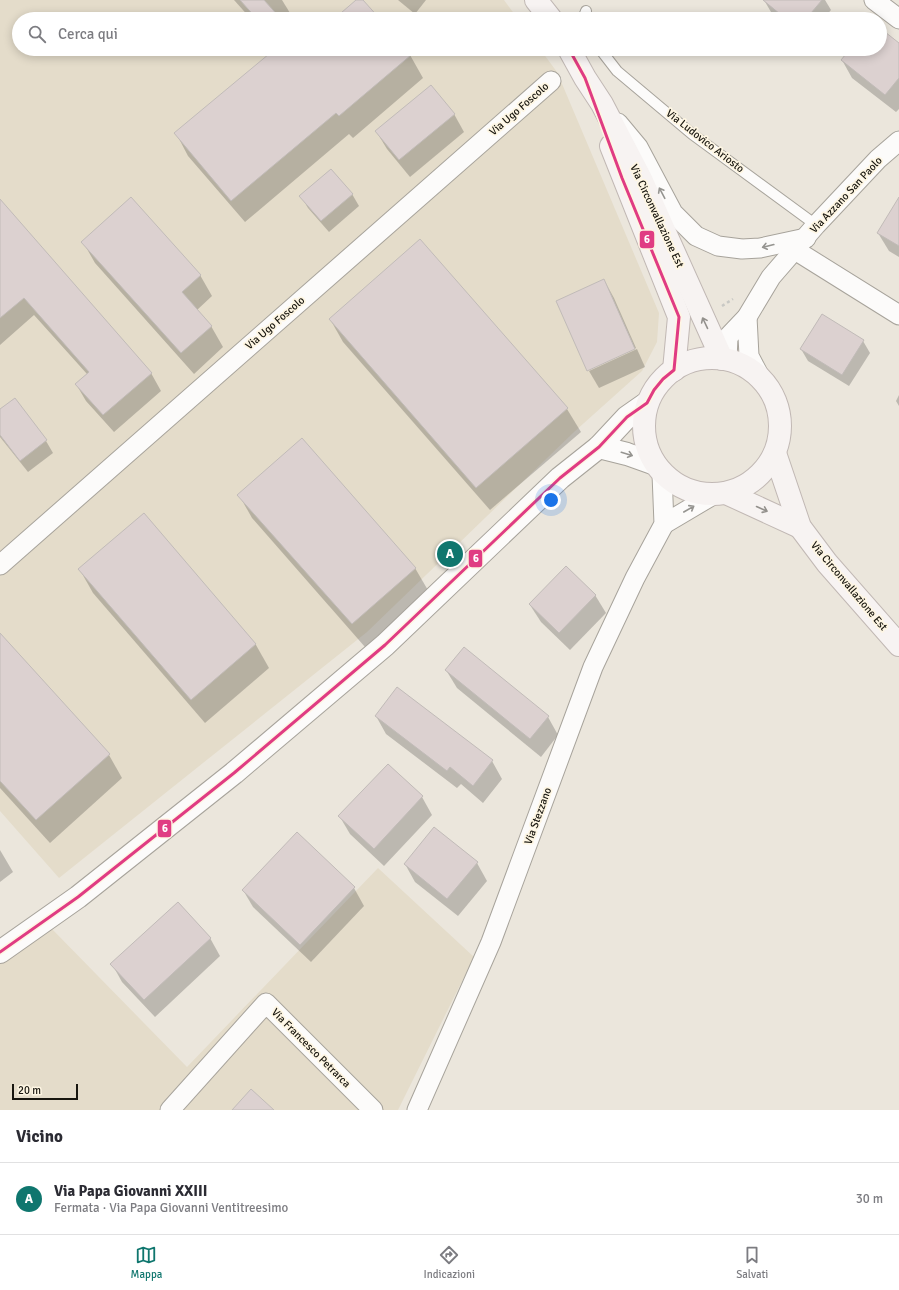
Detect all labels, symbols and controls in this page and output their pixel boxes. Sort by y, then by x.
search box [12,12,887,56]
icon: search [26,23,48,45]
text: Cerca qui [58,25,118,43]
street label: Via Ugo Foscolo [487,80,551,138]
street label: Via Ludovico Ariosto [663,107,747,176]
street label: Via Azzano San Paolo [807,154,885,236]
street label: Via Circonvallazione Est [627,162,687,270]
one-way arrow [658,187,666,199]
line badge: 6 [639,230,655,249]
text: 6 [644,233,650,246]
one-way arrow [762,242,775,250]
street label: Via Ugo Foscolo [243,294,307,352]
one-way arrow [701,318,708,330]
one-way arrow [621,451,634,458]
your location [541,490,561,510]
one-way arrow [682,505,694,513]
one-way arrow [755,506,767,514]
pin: A [437,539,463,569]
street label: Via Circonvallazione Est [808,539,890,633]
line badge: 6 [468,549,483,568]
text: 6 [473,552,479,565]
street label: Via Stezzano [522,785,554,846]
line badge: 6 [157,819,172,838]
text: 6 [162,822,168,835]
street label: Via Francesco Petrarca [269,1006,354,1091]
scale bar [12,1082,78,1101]
text: 20 m [18,1084,41,1097]
text: Vicino [16,1126,63,1147]
text: Via Papa Giovanni XXIII [54,1182,208,1200]
text: A [25,1191,33,1207]
text: 30 m [856,1191,883,1207]
text: Fermata · Via Papa Giovanni Ventitreesimo [54,1200,288,1216]
tab: Mappa [131,1244,162,1281]
tab: Indicazioni [424,1244,475,1281]
tab: Salvati [736,1244,768,1281]

